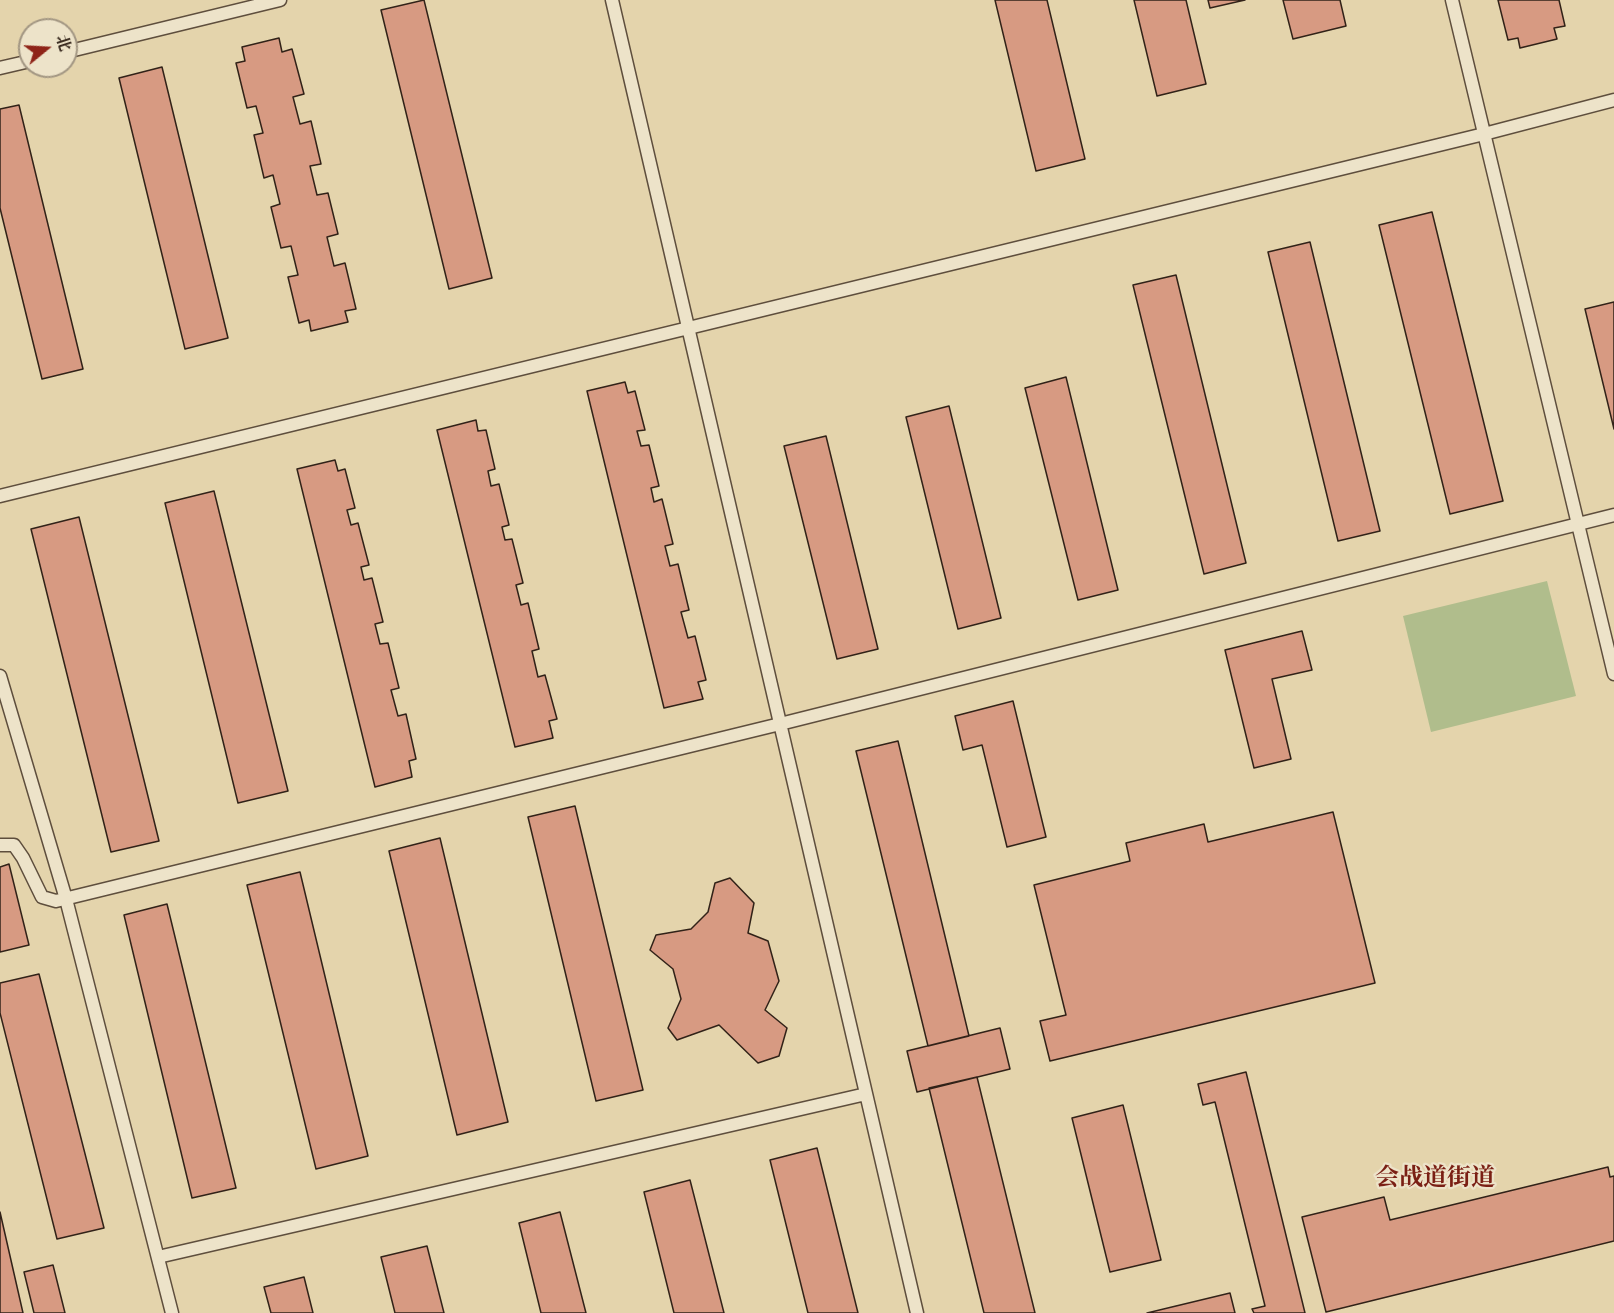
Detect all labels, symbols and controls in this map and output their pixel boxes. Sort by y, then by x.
north arrow [18,18,78,78]
text: 北 [52,32,75,53]
district label: 会战道街道 [1375,1165,1495,1193]

